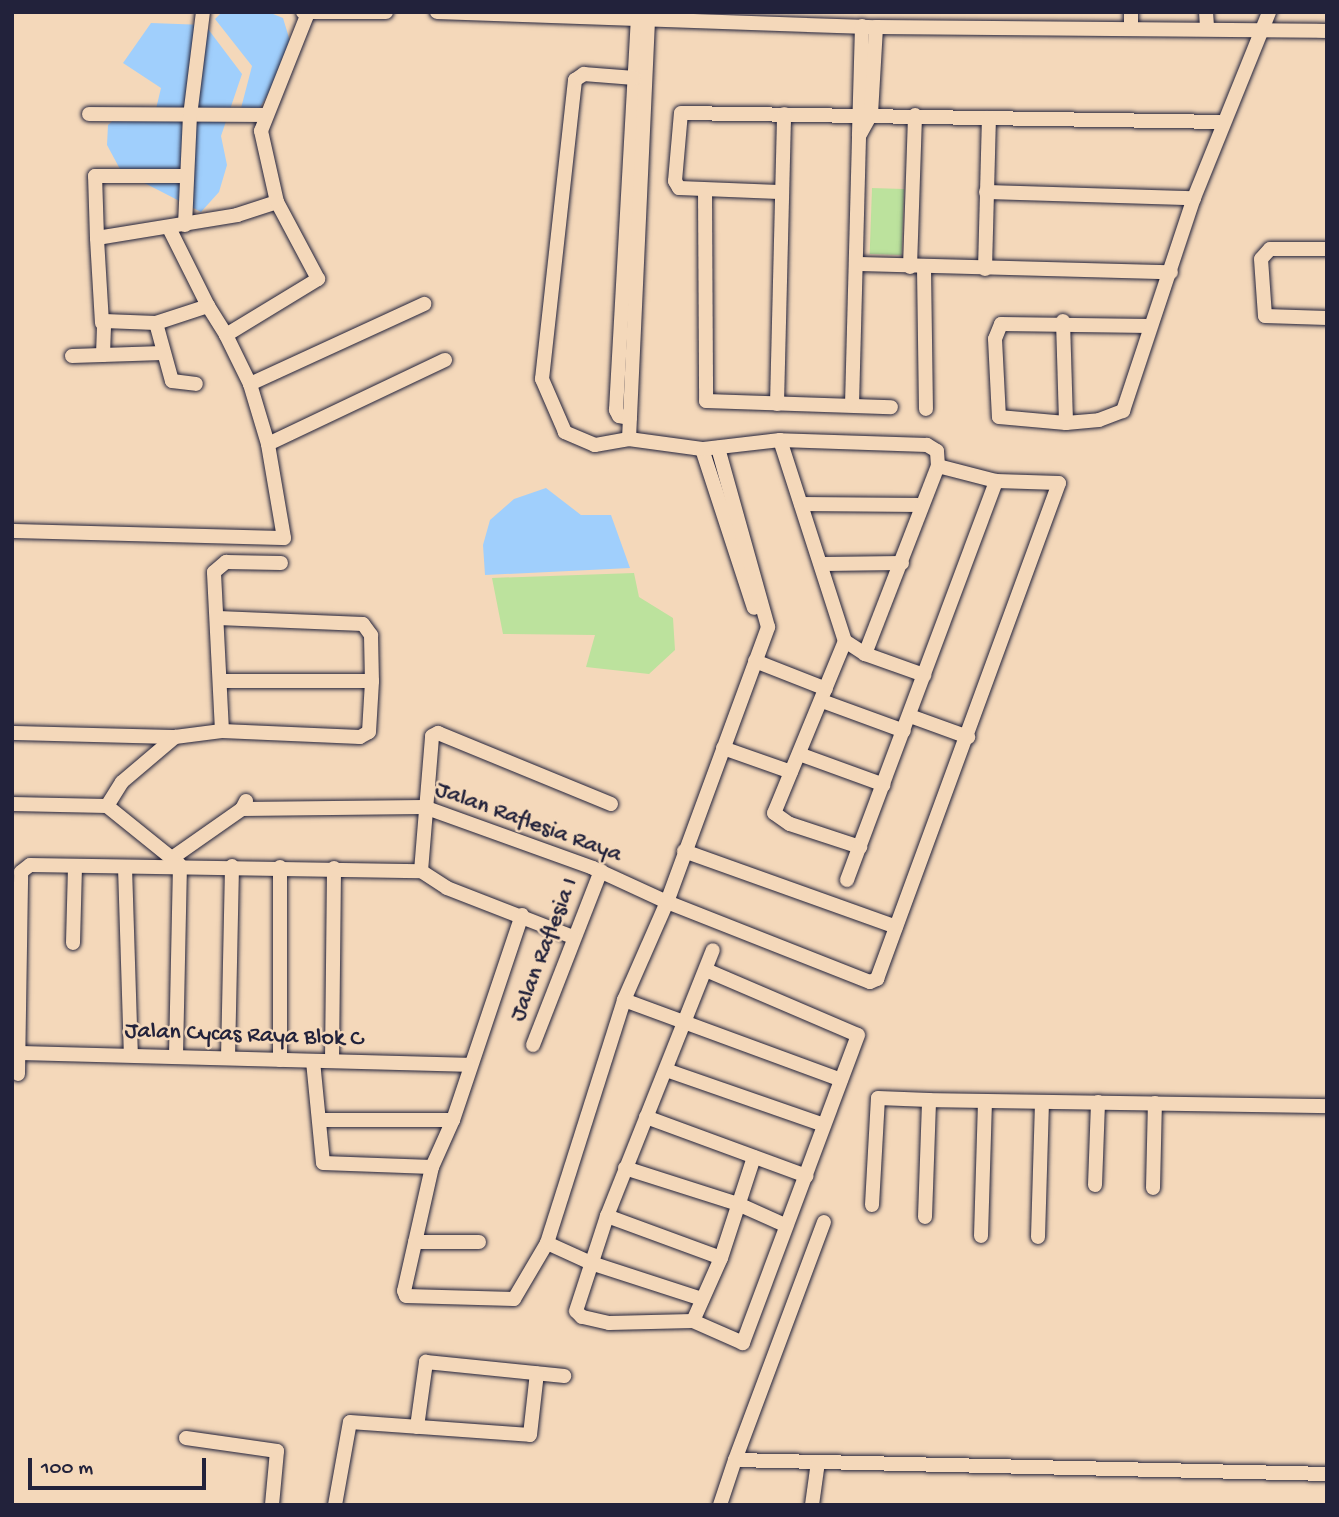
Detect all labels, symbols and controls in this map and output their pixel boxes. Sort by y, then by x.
street label: Jalan Raflesia Raya [431,776,625,870]
street label: Jalan Raflesia I [504,874,586,1026]
street label: Jalan Cycas Raya Blok C [124,1017,364,1055]
scale bar [32,1444,210,1488]
text: 100 m [41,1457,93,1482]

